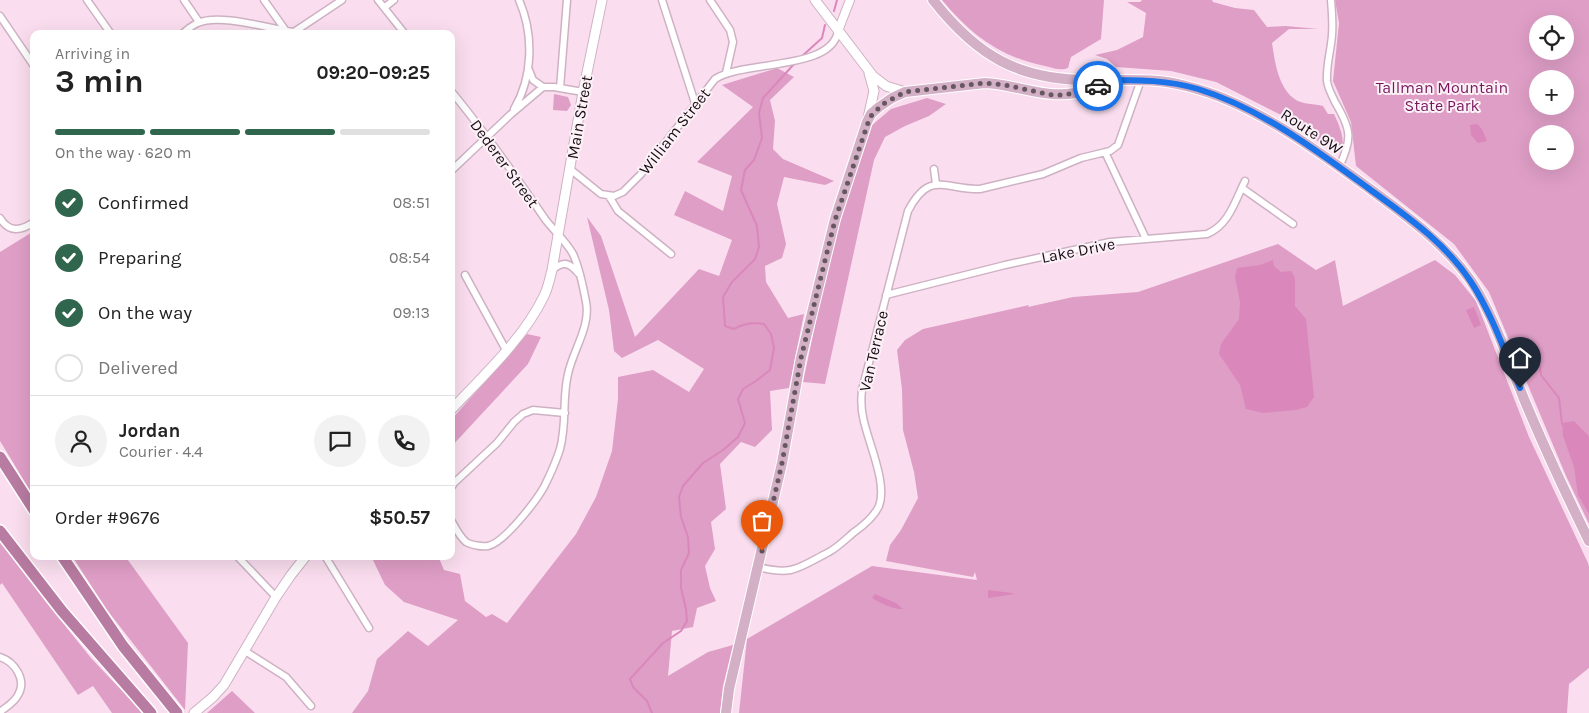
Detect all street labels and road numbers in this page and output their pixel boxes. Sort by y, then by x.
street label: Main Street [563,74,596,160]
street label: William Street [635,84,714,178]
street label: Route 9W [1277,104,1347,159]
street label: Dederer Street [466,116,543,211]
street label: Lake Drive [1040,234,1117,267]
street label: Van Terrace [855,309,892,394]

